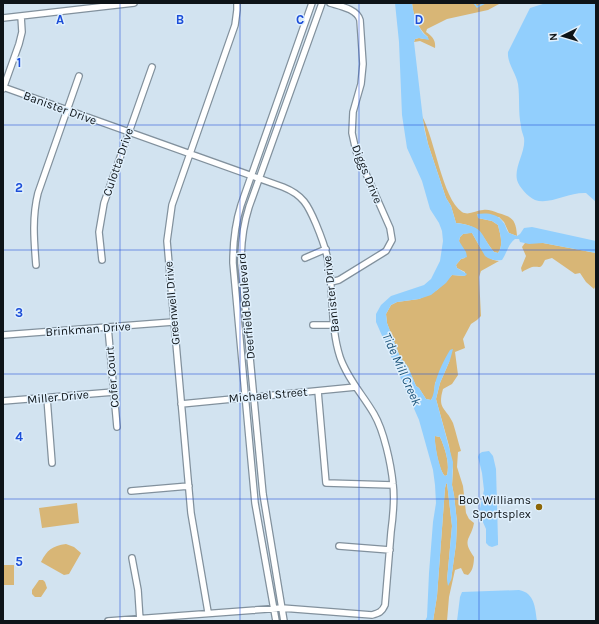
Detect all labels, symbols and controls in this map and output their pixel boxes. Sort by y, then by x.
text: A [56,12,64,27]
text: B [176,12,184,27]
text: C [296,12,304,27]
text: D [415,12,424,27]
north arrow [543,16,583,56]
text: N [547,32,560,41]
text: 1 [17,55,21,70]
street label: Banister Drive [21,88,99,128]
street label: Culotta Drive [100,126,136,198]
street label: Diggs Drive [349,143,385,205]
text: 2 [15,180,23,195]
street label: Deerfield Boulevard [234,252,258,360]
street label: Banister Drive [320,255,342,333]
street label: Greenwell Drive [161,261,183,345]
text: 3 [15,305,23,320]
street label: Brinkman Drive [45,319,131,339]
water label: Tide Mill Creek [379,330,425,408]
street label: Cofer Court [102,345,122,408]
street label: Michael Street [228,385,308,405]
street label: Miller Drive [27,387,89,407]
text: 4 [15,429,23,444]
place label: Boo Williams Sportsplex [459,493,531,521]
marker: Boo Williams Sportsplex [534,502,544,512]
text: 5 [15,554,23,569]

